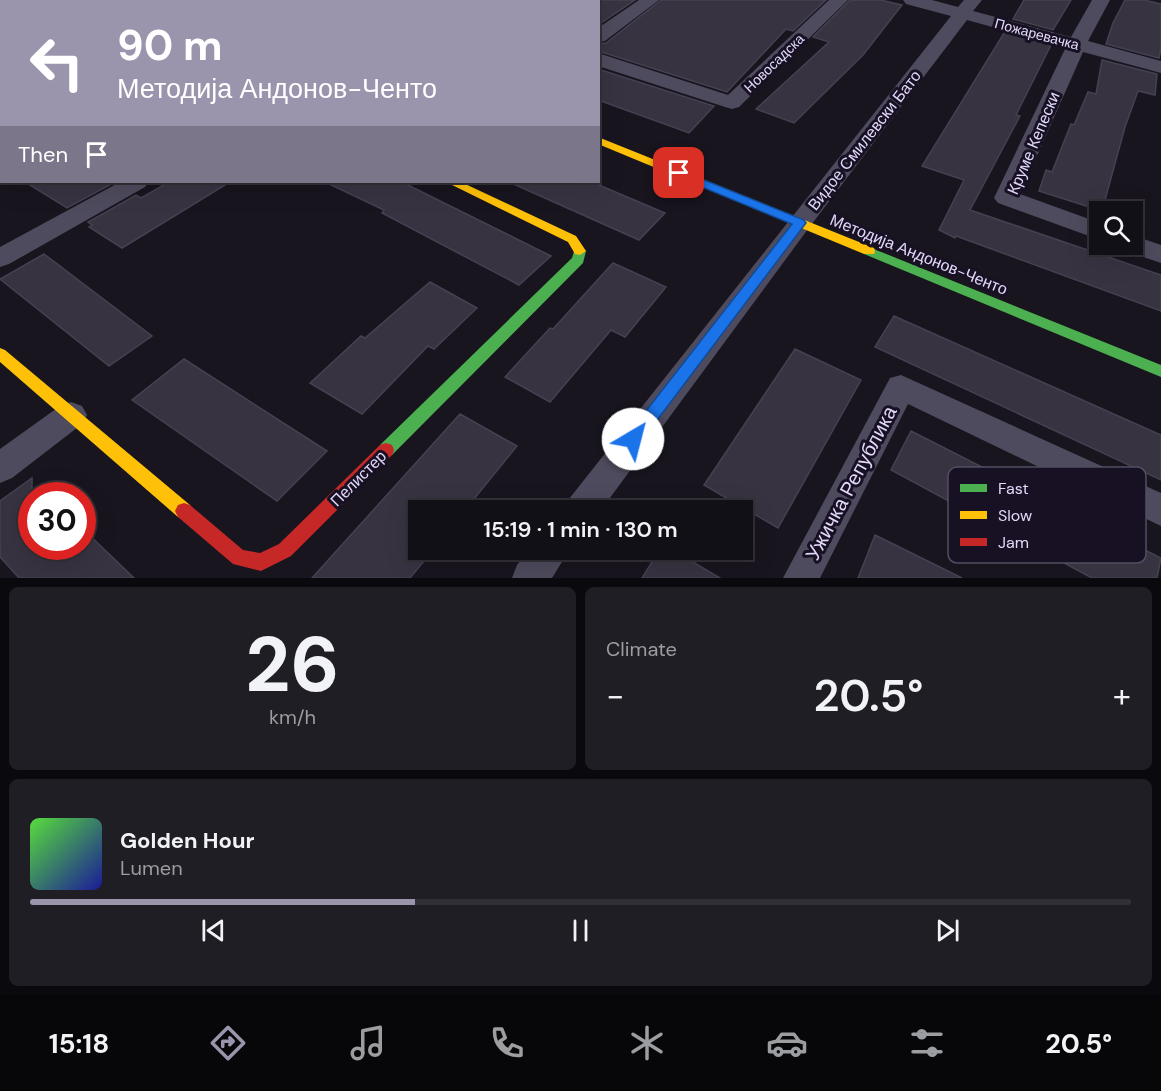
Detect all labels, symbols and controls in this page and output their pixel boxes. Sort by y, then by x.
street label: Пожаревачка [993,14,1081,54]
text: 90 m [117,18,223,73]
icon: left [18,24,96,102]
street label: Новосадска [740,30,808,96]
street label: Видое Смилевски Бато [803,66,926,215]
text: Методија Андонов-Ченто [117,71,437,106]
street label: Круме Кепески [1002,89,1065,198]
icon: arrive [80,138,113,171]
text: Then [18,140,68,169]
pin [653,147,704,198]
icon: arrive [662,156,695,189]
map controls [1089,201,1143,255]
button: search [1089,201,1143,255]
street label: Методија Андонов-Ченто [827,209,1011,300]
street label: Ужичка Република [799,401,903,565]
position arrow [601,407,665,471]
street label: Пелистер [326,446,391,511]
legend [948,467,1146,563]
text: Fast [998,478,1029,499]
speed limit sign: 30 [18,482,96,560]
text: Slow [998,505,1032,526]
text: 15:19 · 1 min · 130 m [483,515,678,544]
text: Jam [998,532,1029,553]
text: 26 [245,614,340,715]
text: Climate [606,636,677,662]
text: 20.5° [814,666,923,725]
text: − [606,674,624,717]
text: + [1113,674,1131,717]
text: km/h [269,704,316,730]
text: Golden Hour [120,826,255,855]
text: Lumen [120,855,183,881]
icon: previous [197,914,230,947]
icon: pause [564,914,597,947]
icon: next [931,914,964,947]
icon: directions [207,1022,249,1064]
icon: music [347,1022,389,1064]
icon: phone [486,1022,528,1064]
icon: climate [626,1022,668,1064]
icon: car [766,1022,808,1064]
icon: filters [906,1022,948,1064]
text: 15:18 [49,1026,109,1061]
text: 20.5° [1045,1026,1112,1061]

